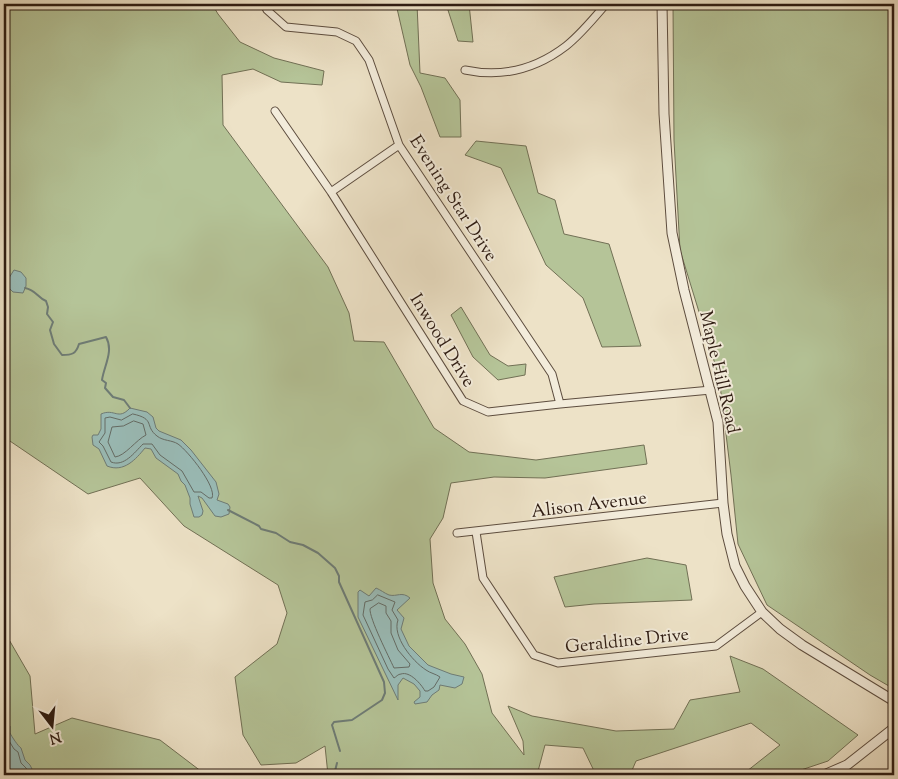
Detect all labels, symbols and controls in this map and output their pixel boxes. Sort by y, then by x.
street label: Evening Star Drive [402,131,503,267]
street label: Inwood Drive [402,289,480,393]
street label: Maple Hill Road [691,308,745,436]
street label: Alison Avenue [530,486,649,526]
street label: Geraldine Drive [564,623,690,661]
north arrow [28,702,78,752]
text: N [47,725,63,748]

